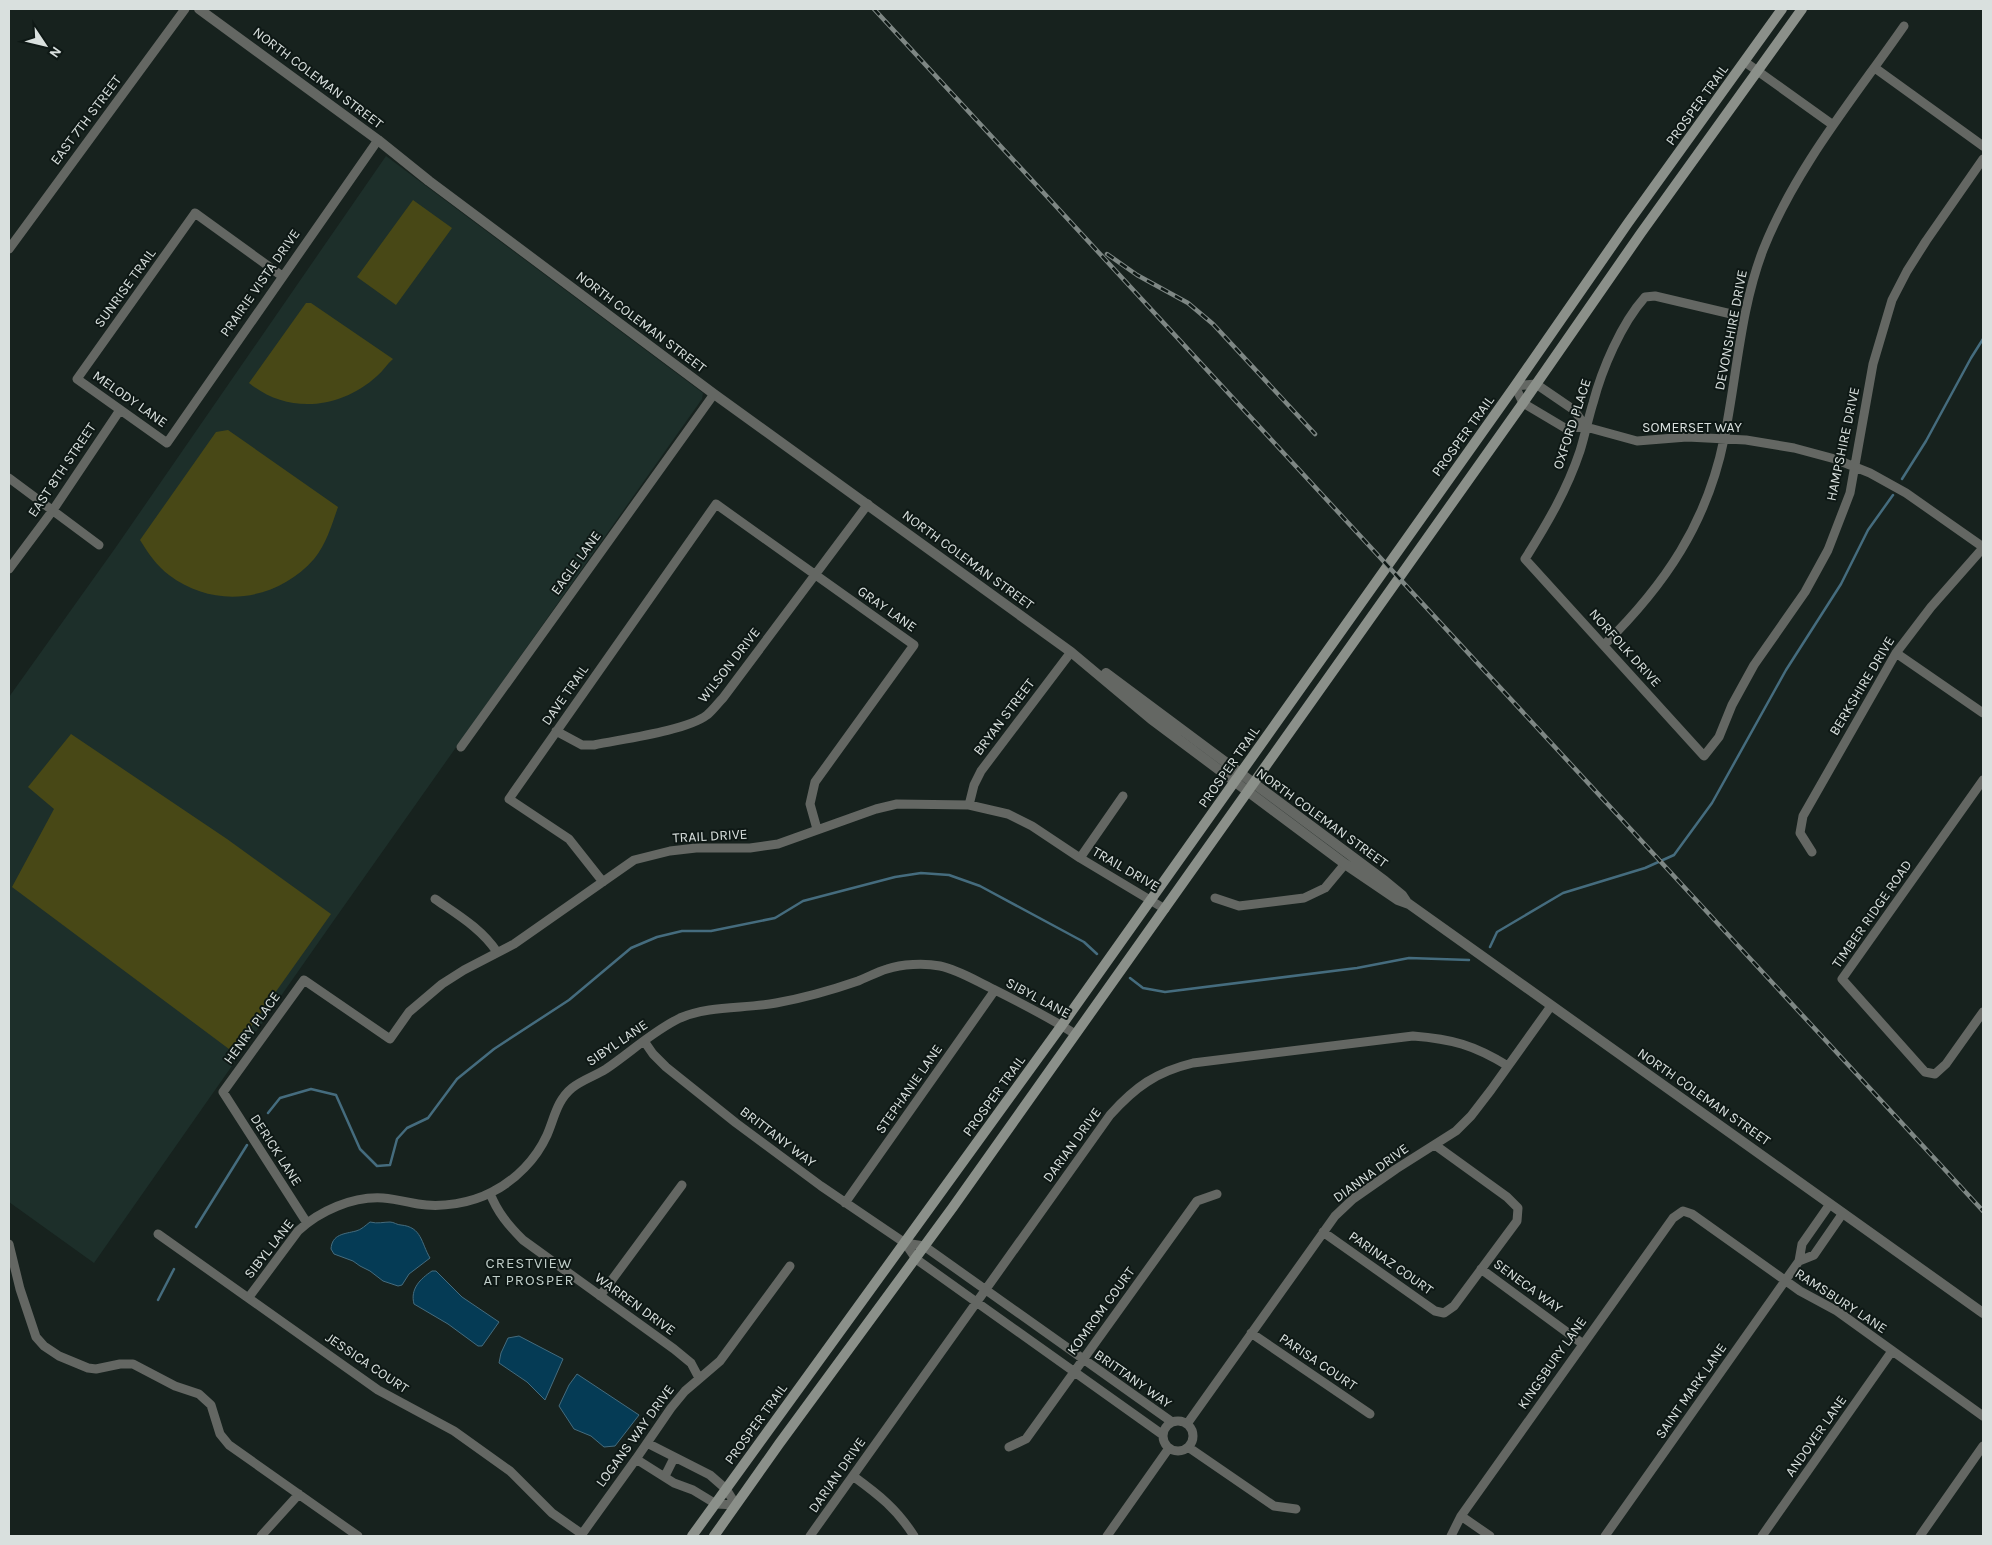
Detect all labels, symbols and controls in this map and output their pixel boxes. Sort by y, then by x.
north arrow [20,20,70,70]
street label: NORTH COLEMAN STREET [250,24,386,132]
text: N [45,43,65,61]
street label: PROSPER TRAIL [1662,61,1732,149]
street label: EAST 7TH STREET [47,72,125,168]
street label: PRAIRIE VISTA DRIVE [216,226,304,340]
street label: SUNRISE TRAIL [91,245,160,331]
street label: NORTH COLEMAN STREET [573,268,709,376]
street label: DEVONSHIRE DRIVE [1711,268,1751,392]
street label: MELODY LANE [89,367,171,431]
street label: OXFORD PLACE [1549,377,1595,471]
street label: HAMPSHIRE DRIVE [1823,386,1863,502]
street label: PROSPER TRAIL [1428,392,1498,480]
street label: SOMERSET WAY [1642,419,1742,436]
street label: EAST 8TH STREET [24,420,100,520]
street label: NORTH COLEMAN STREET [899,507,1037,613]
street label: EAGLE LANE [547,528,605,598]
street label: GRAY LANE [854,582,920,636]
street label: NORFOLK DRIVE [1585,605,1665,691]
street label: WILSON DRIVE [694,624,764,706]
street label: BERKSHIRE DRIVE [1826,633,1898,739]
street label: DAVE TRAIL [538,661,592,729]
street label: BRYAN STREET [970,675,1038,759]
street label: PROSPER TRAIL [1195,723,1264,811]
street label: NORTH COLEMAN STREET [1253,765,1391,871]
street label: TRAIL DRIVE [672,826,748,846]
street label: TRAIL DRIVE [1089,843,1163,895]
street label: TIMBER RIDGE ROAD [1828,857,1916,971]
street label: SIBYL LANE [1003,974,1073,1022]
street label: HENRY PLACE [220,989,284,1067]
street label: SIBYL LANE [583,1016,651,1070]
street label: STEPHANIE LANE [872,1041,946,1137]
street label: NORTH COLEMAN STREET [1634,1045,1774,1149]
street label: PROSPER TRAIL [959,1052,1029,1140]
street label: BRITTANY WAY [737,1103,820,1171]
street label: DARIAN DRIVE [1039,1104,1105,1186]
street label: DERICK LANE [247,1111,305,1189]
street label: DIANNA DRIVE [1330,1140,1412,1206]
street label: SIBYL LANE [241,1216,297,1282]
street label: PARINAZ COURT [1345,1228,1437,1298]
district label: CRESTVIEW AT PROSPER [483,1254,575,1289]
street label: SENECA WAY [1490,1255,1566,1317]
street label: KOMROM COURT [1063,1264,1139,1358]
street label: RAMSBURY LANE [1792,1265,1890,1337]
street label: WARREN DRIVE [591,1269,679,1339]
street label: KINGSBURY LANE [1514,1314,1590,1412]
street label: JESSICA COURT [322,1329,412,1397]
street label: PARISA COURT [1276,1330,1360,1394]
street label: SAINT MARK LANE [1652,1340,1730,1442]
street label: BRITTANY WAY [1091,1346,1175,1412]
street label: PROSPER TRAIL [721,1380,791,1468]
street label: LOGANS WAY DRIVE [592,1382,678,1490]
street label: ANDOVER LANE [1782,1392,1850,1480]
street label: DARIAN DRIVE [805,1434,869,1516]

